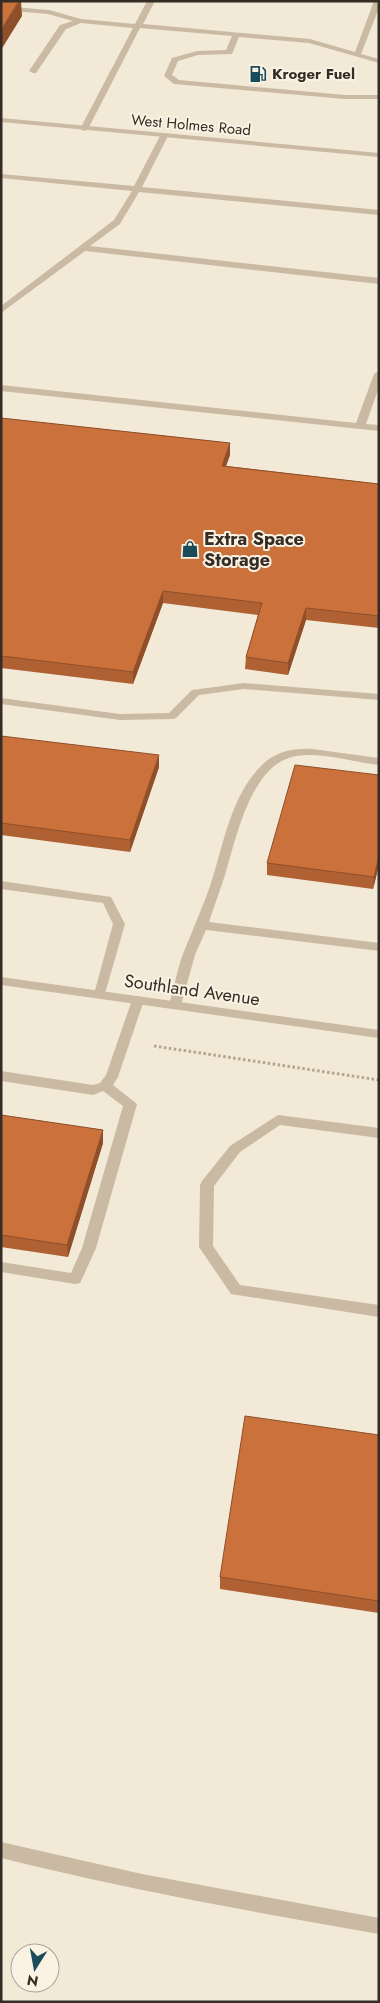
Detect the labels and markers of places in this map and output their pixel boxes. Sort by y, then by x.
place label: Kroger Fuel [272,63,355,85]
fuel station icon: Kroger Fuel [248,64,268,84]
place label: Extra Space Storage [204,526,304,573]
shop icon: Extra Space Storage [180,539,200,559]

